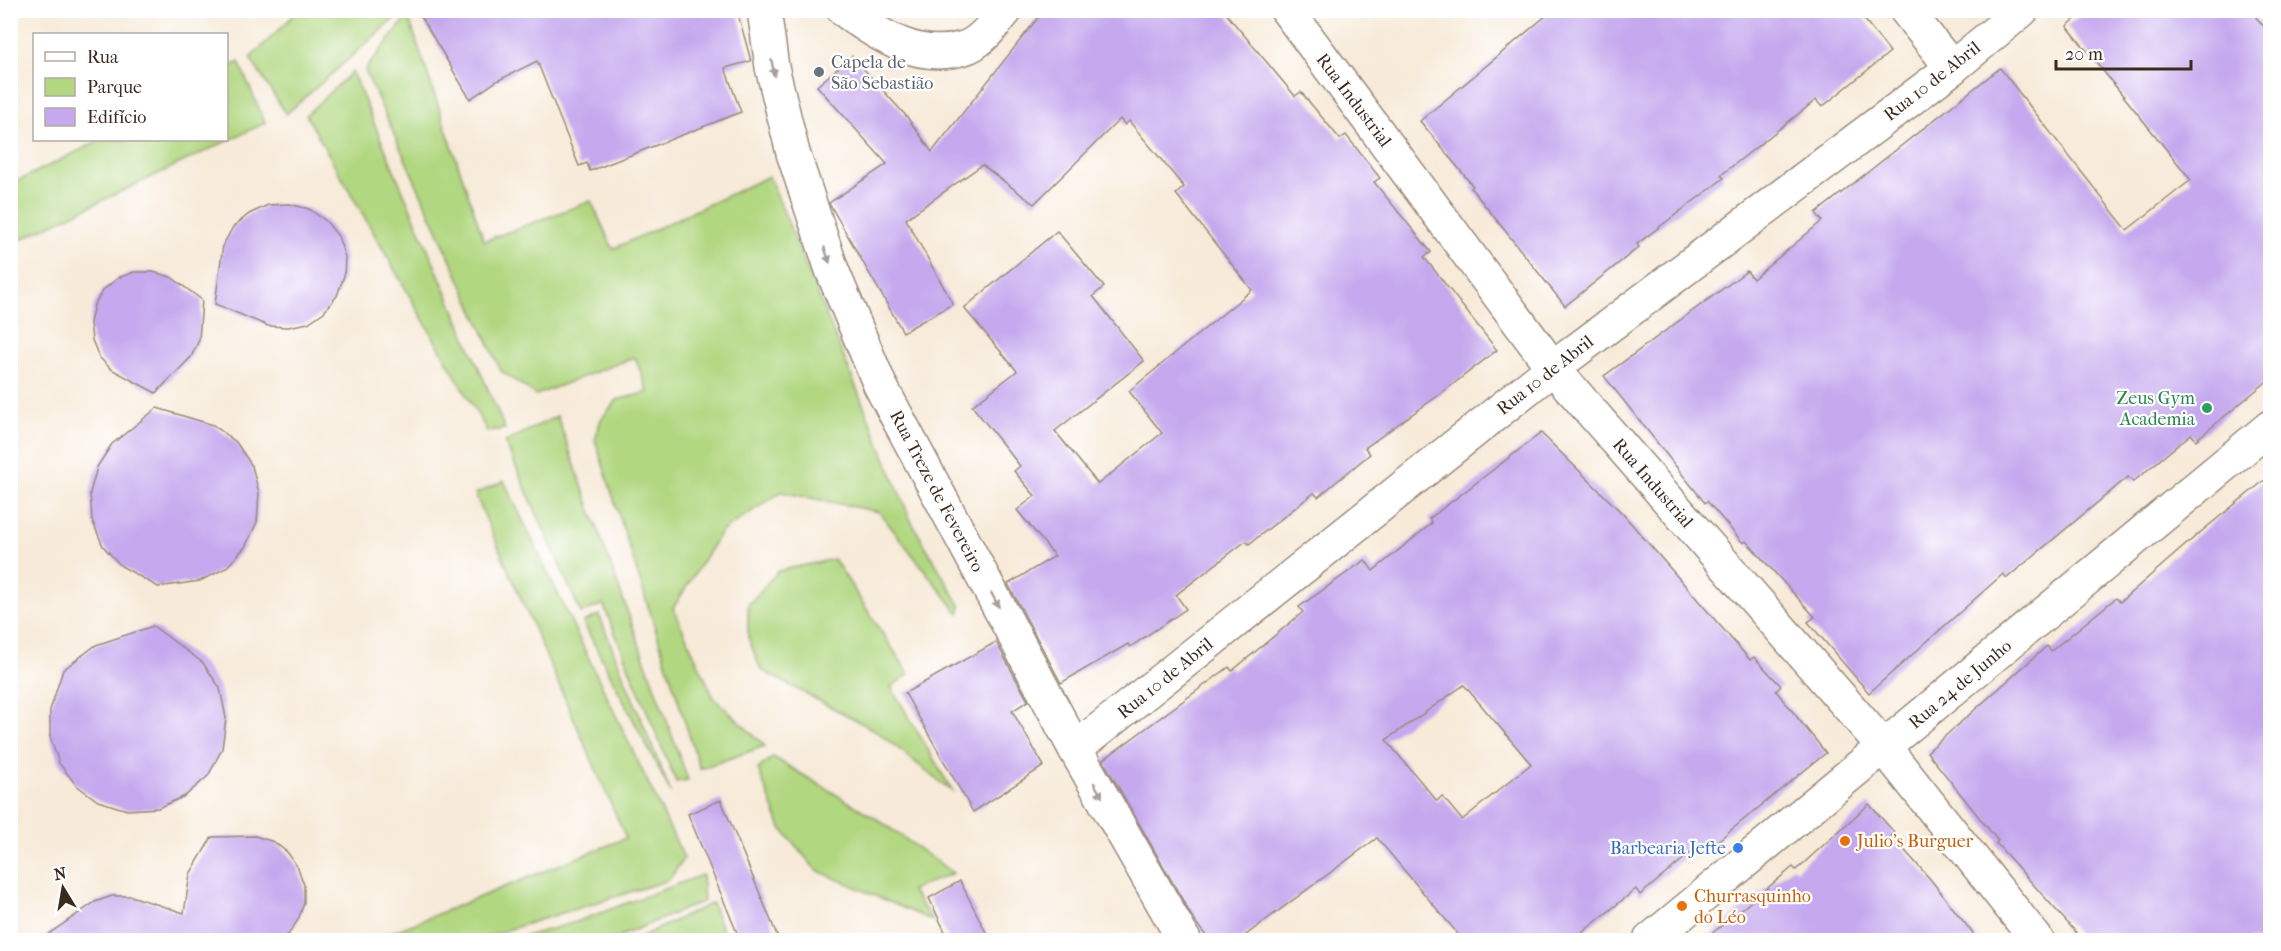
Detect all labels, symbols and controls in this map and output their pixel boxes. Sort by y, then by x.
legend [33,33,228,141]
scale bar [2056,33,2191,71]
street label: Rua 10 de Abril [1880,37,1985,126]
text: 20 m [2065,44,2103,65]
text: Rua [87,47,119,68]
street label: Rua Industrial [1312,49,1396,151]
place label: Capela de São Sebastião [831,52,933,94]
one-way arrow [769,59,778,78]
marker: Capela de São Sebastião [812,65,826,79]
text: Parque [87,77,142,98]
text: Edifício [87,107,146,128]
one-way arrow [823,246,833,264]
street label: Rua 10 de Abril [1493,331,1598,420]
place label: Zeus Gym Academia [2116,388,2196,430]
marker: Zeus Gym Academia [2200,401,2214,415]
street label: Rua Treze de Fevereiro [885,407,988,576]
street label: Rua Industrial [1608,434,1697,532]
one-way arrow [990,592,1000,609]
street label: Rua 10 de Abril [1113,633,1217,723]
street label: Rua 24 de Junho [1905,635,2016,733]
one-way arrow [1093,782,1104,798]
place label: Julio's Burguer [1855,831,1974,852]
marker: Julio's Burguer [1838,834,1852,848]
place label: Barbearia Jefte [1610,838,1726,859]
marker: Barbearia Jefte [1731,841,1745,855]
north arrow [33,858,93,918]
text: N [52,863,69,884]
place label: Churrasquinho do Léo [1694,886,1811,928]
marker: Churrasquinho do Léo [1675,899,1689,913]

